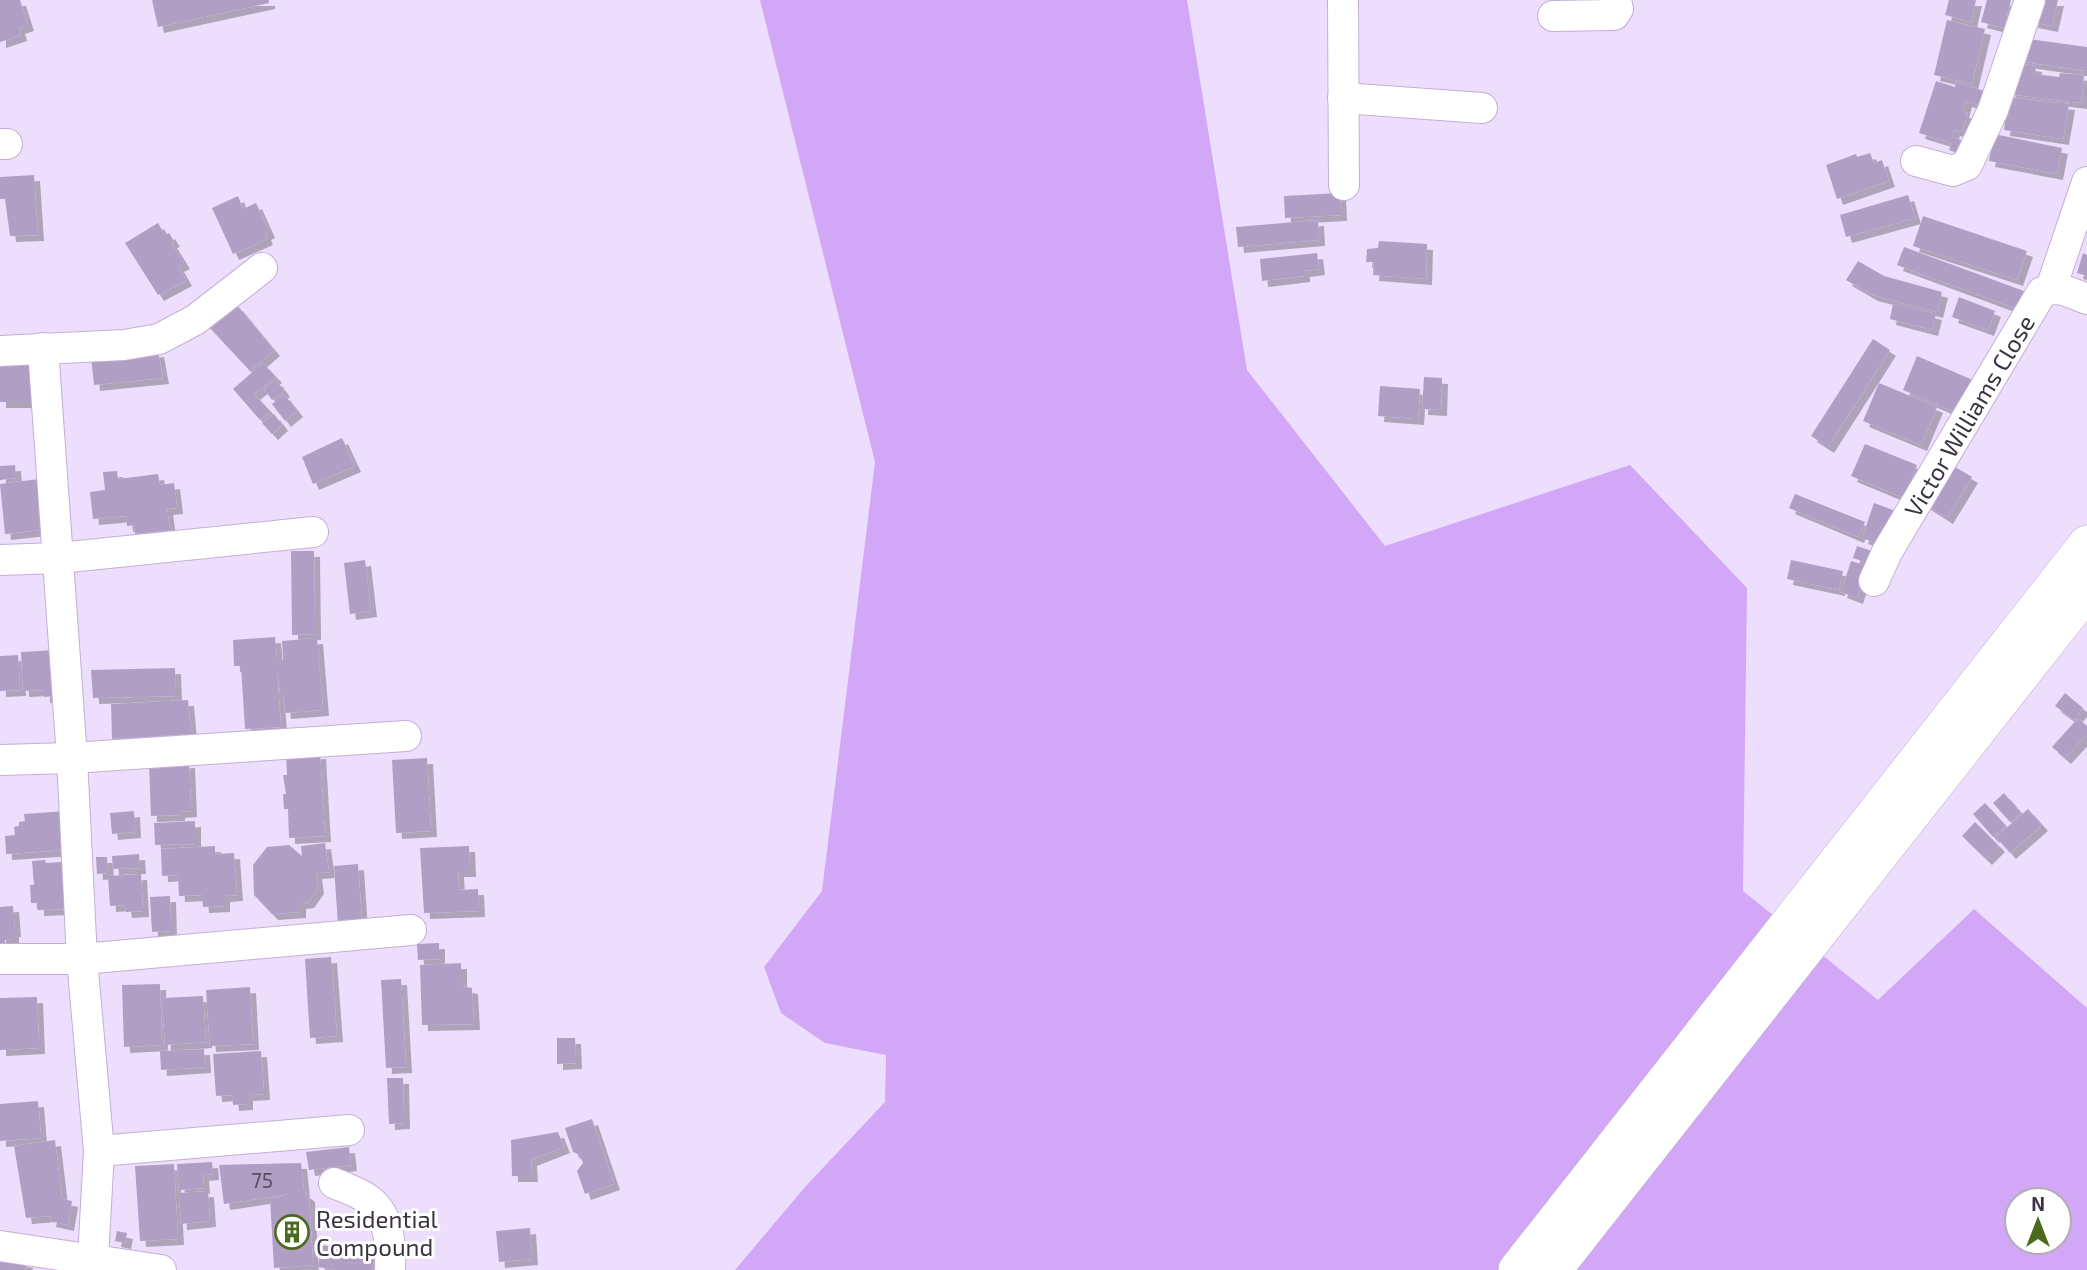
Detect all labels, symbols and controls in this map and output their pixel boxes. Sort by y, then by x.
street label: Victor Williams Close [1897,309,2040,521]
house number: 75 [251,1167,273,1192]
north arrow [2003,1186,2073,1256]
text: N [2031,1192,2045,1215]
place label: Residential Compound [316,1204,438,1261]
building icon: Residential Compound [273,1213,311,1251]

